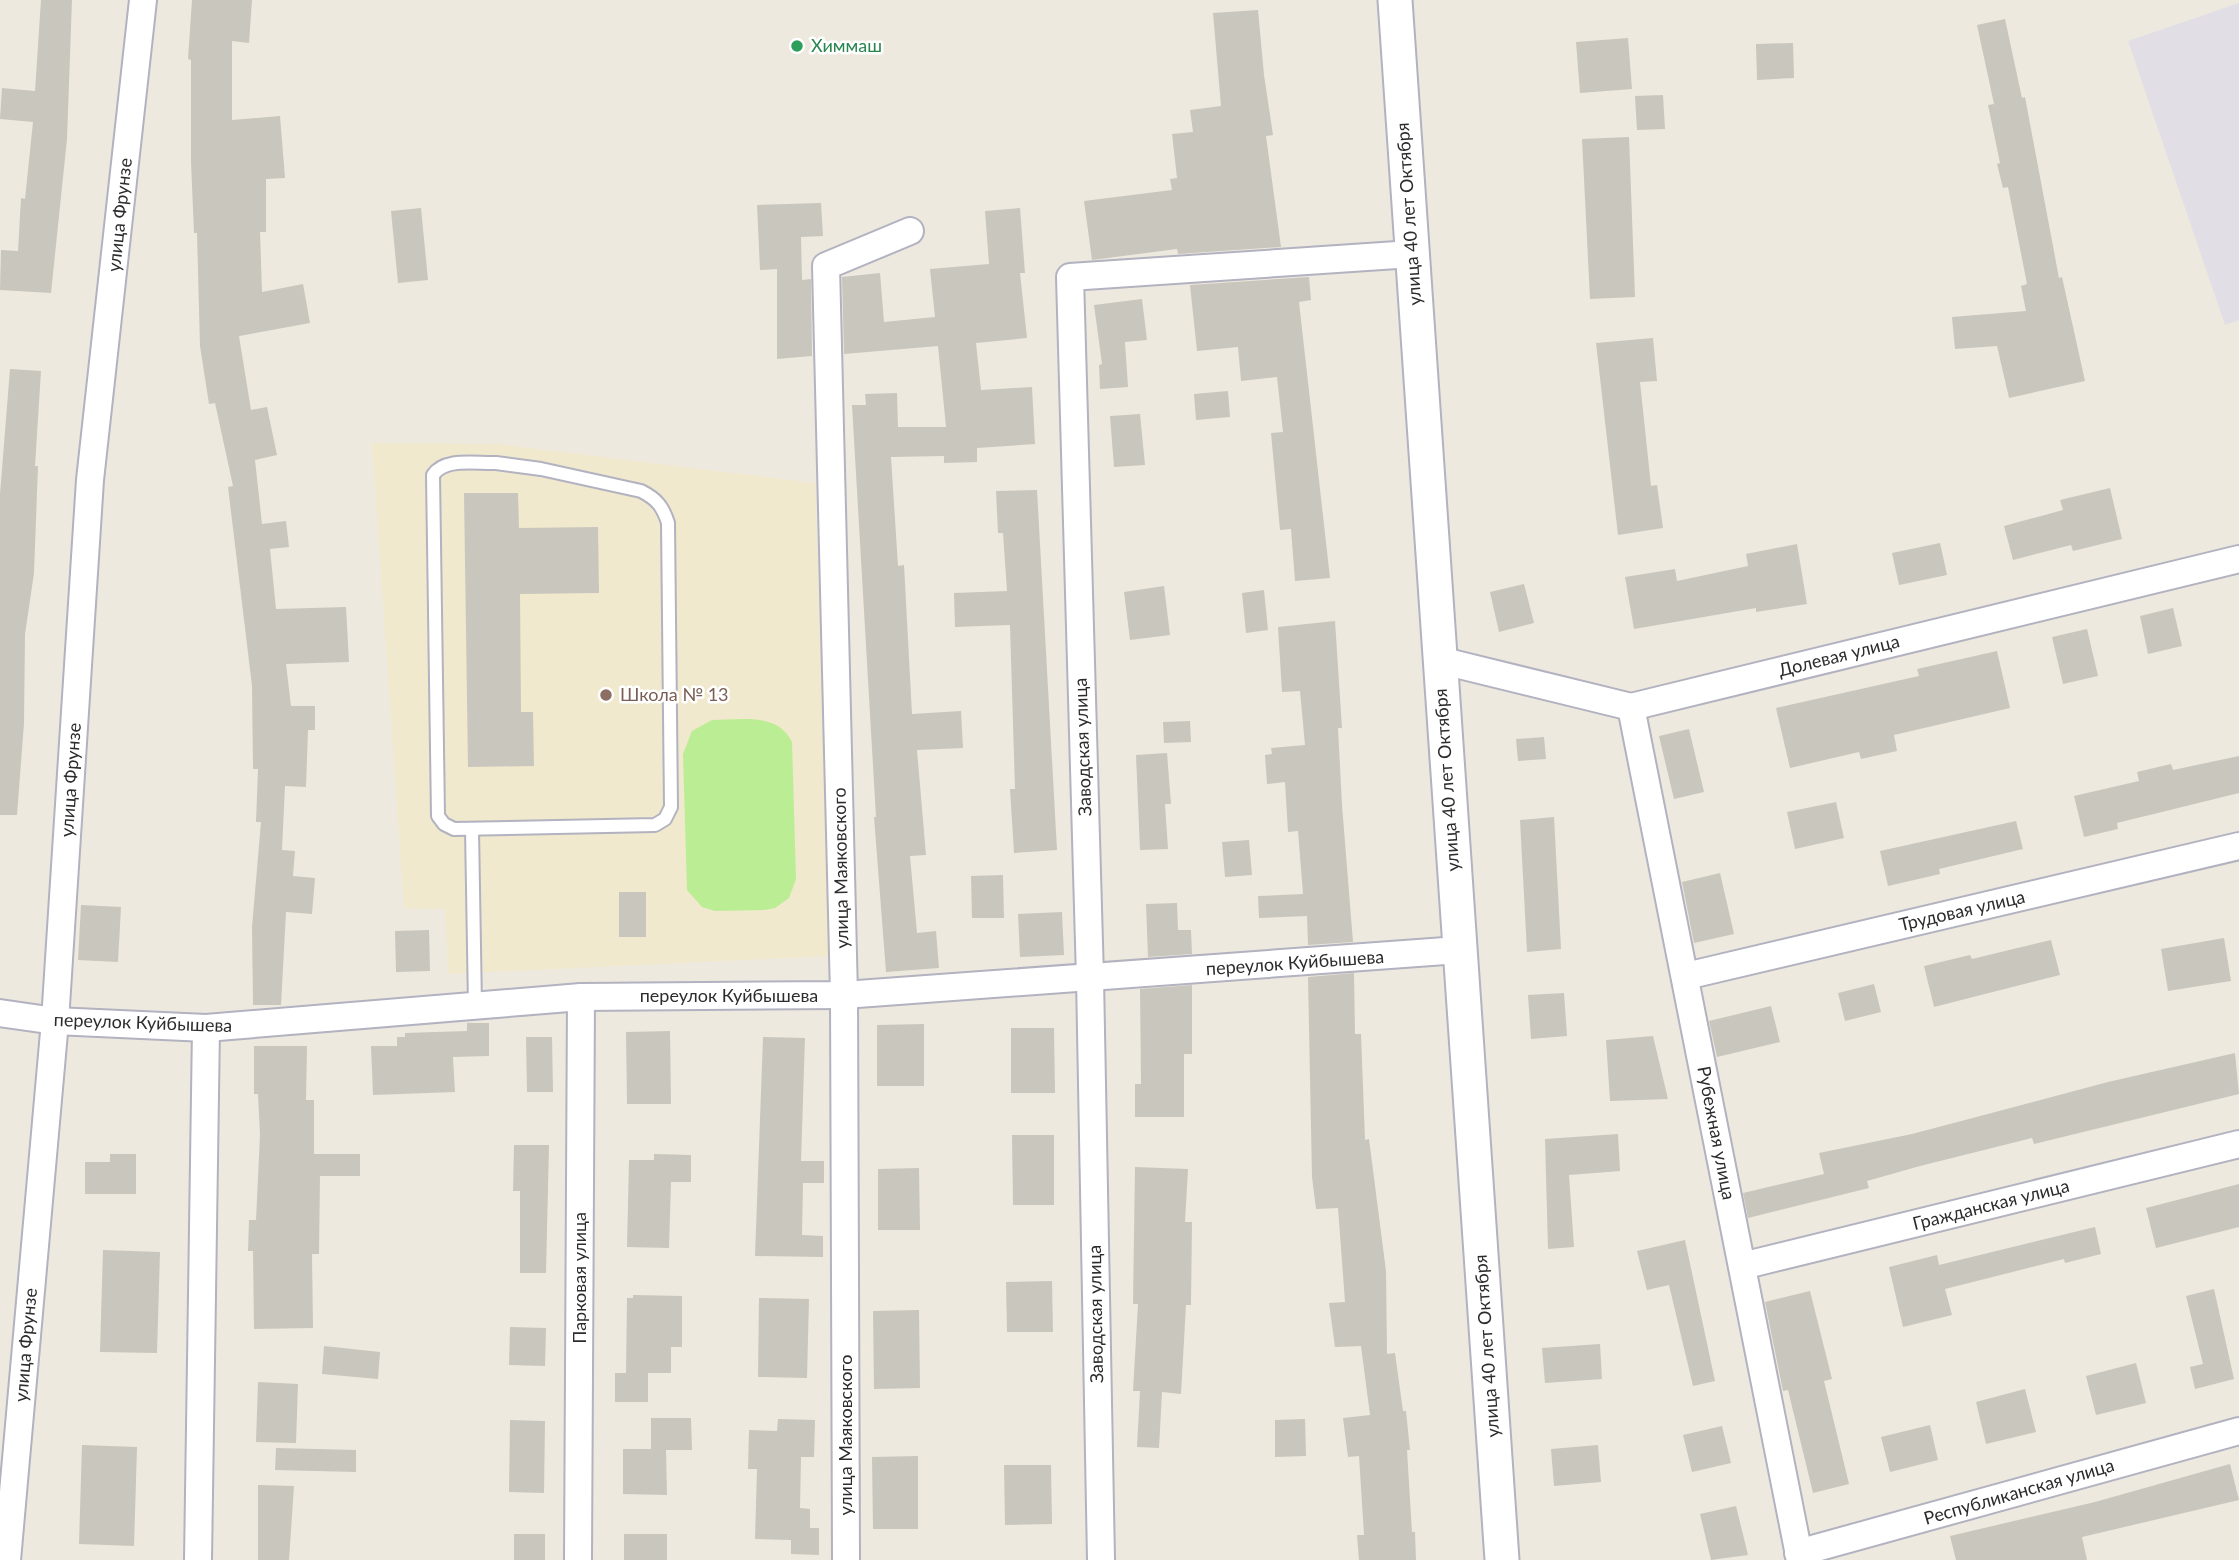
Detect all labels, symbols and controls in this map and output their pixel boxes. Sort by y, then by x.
place label: Химмаш [811,34,882,56]
marker: Химмаш [789,38,805,54]
street label: улица 40 лет Октября [1391,122,1425,306]
street label: улица Фрунзе [102,157,136,273]
street label: Долевая улица [1776,629,1902,681]
street label: Заводская улица [1069,677,1095,817]
place label: Школа № 13 [620,683,729,705]
marker: Школа № 13 [598,687,614,703]
street label: улица 40 лет Октября [1429,688,1463,872]
street label: улица Фрунзе [55,722,85,838]
street label: улица Маяковского [828,787,852,949]
street label: Трудовая улица [1897,885,2027,935]
street label: переулок Куйбышева [1205,945,1385,979]
street label: переулок Куйбышева [640,984,818,1006]
street label: переулок Куйбышева [53,1008,233,1036]
street label: Рубежная улица [1693,1064,1741,1202]
street label: Гражданская улица [1910,1174,2071,1234]
street label: Парковая улица [568,1212,590,1344]
street label: Заводская улица [1083,1245,1107,1383]
street label: улица 40 лет Октября [1469,1254,1503,1438]
street label: улица Фрунзе [9,1287,41,1403]
street label: улица Маяковского [834,1354,856,1516]
street label: Республиканская улица [1921,1453,2116,1529]

